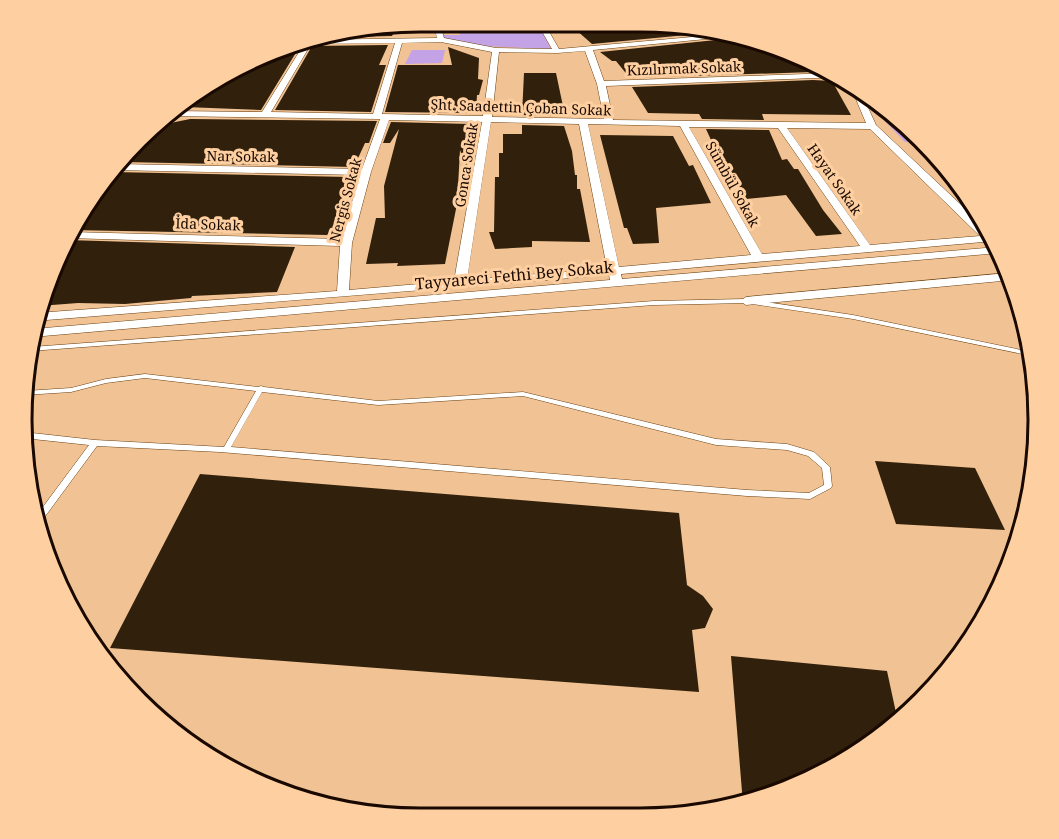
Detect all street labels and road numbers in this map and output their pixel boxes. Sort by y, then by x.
street label: Kızılırmak Sokak [627,56,742,79]
street label: Şht. Saadettin Çoban Sokak [430,94,612,120]
street label: Gonca Sokak [450,121,482,209]
street label: Sümbül Sokak [702,138,765,231]
street label: Hayat Sokak [803,140,867,219]
street label: Nar Sokak [206,146,276,166]
street label: Nergis Sokak [325,155,366,244]
street label: İda Sokak [175,213,242,235]
street label: Tayyareci Fethi Bey Sokak [414,255,615,295]

